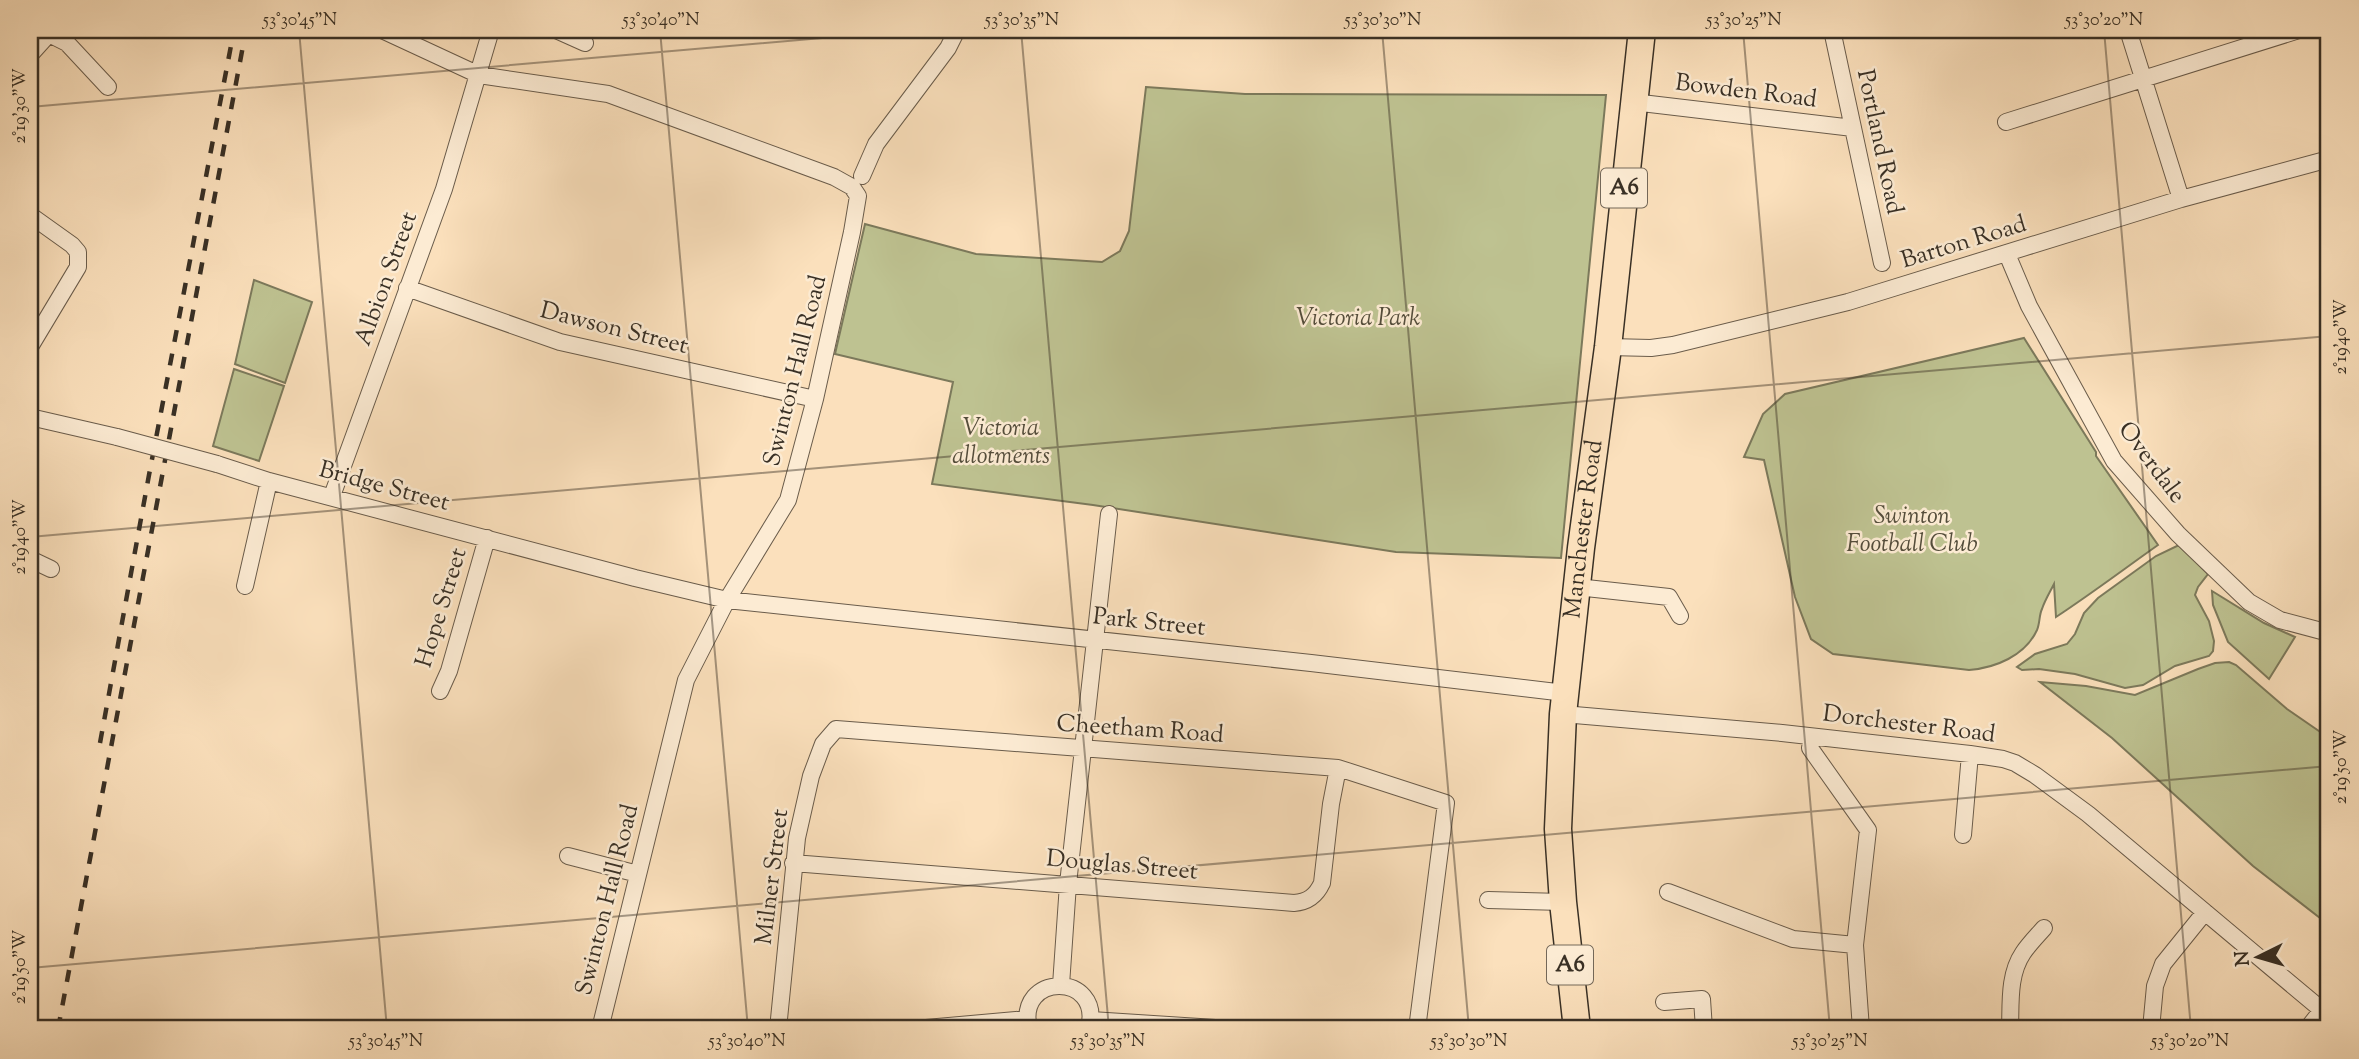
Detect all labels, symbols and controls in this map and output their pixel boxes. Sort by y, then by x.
text: 53°30'45"N [262,8,337,34]
text: 53°30'40"N [621,8,700,34]
text: 53°30'35"N [984,8,1059,34]
text: 53°30'30"N [1344,8,1422,34]
text: 53°30'25"N [1705,8,1782,34]
text: 53°30'20"N [2064,8,2143,34]
street label: Bowden Road [1673,66,1819,118]
street label: Portland Road [1847,66,1911,218]
text: 2°19'30"W [8,68,34,144]
road number: A6 [1601,168,1647,208]
street label: Albion Street [347,207,427,351]
street label: Barton Road [1897,208,2031,278]
street label: Swinton Hall Road [756,271,836,470]
street label: Dawson Street [536,294,692,364]
text: 2°19'40"W [2329,299,2355,375]
park label: Victoria Park [1296,302,1420,336]
park label: Victoria allotments [952,412,1050,474]
street label: Overdale [2109,415,2193,511]
street label: Manchester Road [1556,437,1612,620]
street label: Bridge Street [315,453,453,521]
text: 2°19'40"W [8,499,34,575]
park label: Swinton Football Club [1846,500,1978,562]
street label: Hope Street [408,544,476,672]
street label: Park Street [1091,600,1207,646]
street label: Dorchester Road [1821,698,1998,753]
street label: Cheetham Road [1055,707,1225,753]
text: 2°19'50"W [2329,730,2355,804]
street label: Swinton Hall Road [568,800,648,999]
street label: Milner Street [748,807,798,947]
street label: Douglas Street [1045,842,1199,890]
north arrow [2222,922,2292,992]
text: 2°19'50"W [8,930,34,1004]
road number: A6 [1547,946,1593,984]
text: N [2229,950,2258,967]
text: 53°30'45"N [348,1029,423,1055]
text: 53°30'40"N [707,1029,786,1055]
text: 53°30'35"N [1070,1029,1145,1055]
text: 53°30'30"N [1430,1029,1508,1055]
text: 53°30'25"N [1791,1029,1868,1055]
text: 53°30'20"N [2150,1029,2229,1055]

